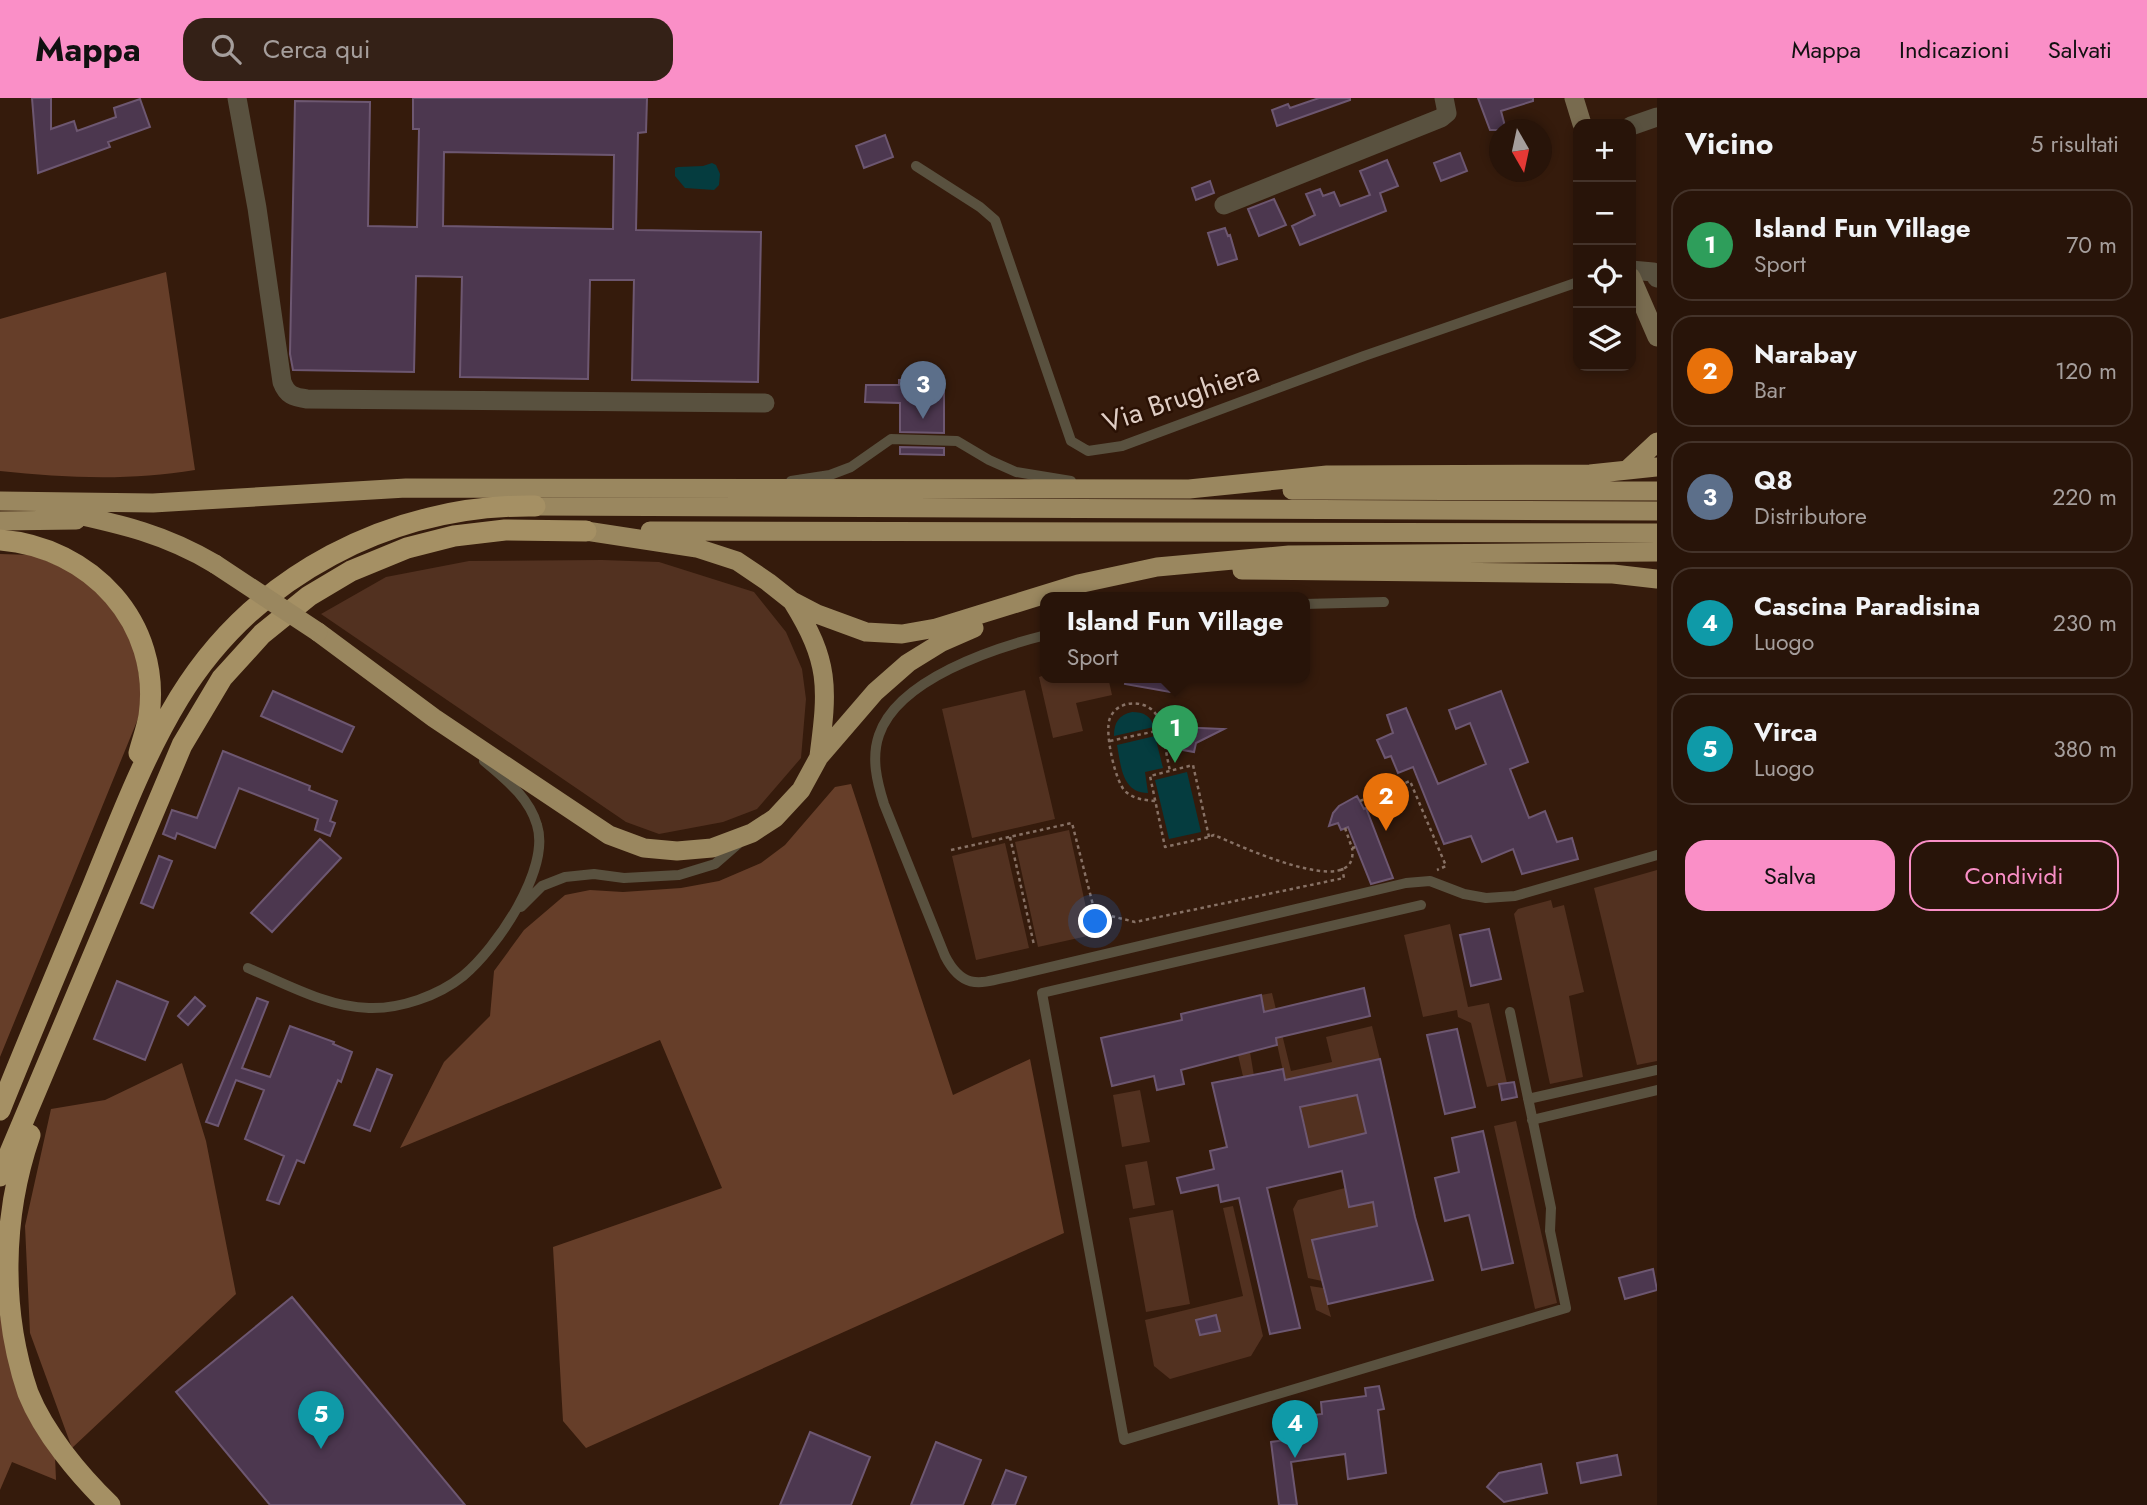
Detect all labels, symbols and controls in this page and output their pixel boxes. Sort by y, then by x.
search box [183,18,673,81]
text: Mappa [35,26,141,73]
icon: search [207,30,245,68]
text: Cerca qui [263,30,370,68]
text: Mappa [1791,32,1861,67]
text: Indicazioni [1899,32,2010,67]
text: Salvati [2048,32,2112,67]
north arrow [1489,119,1552,182]
map controls [1573,119,1636,371]
button: + [1573,119,1636,182]
text: Vicino [1685,122,1773,165]
text: 5 risultati [2031,127,2119,161]
button: − [1573,182,1636,245]
text: Island Fun Village [1754,209,1971,247]
text: 1 [1704,228,1716,262]
text: 70 m [2066,228,2117,262]
button: locate [1573,245,1636,308]
text: Sport [1754,247,1806,281]
button: layers [1573,308,1636,371]
text: Narabay [1754,335,1857,373]
street label: Via Brughiera [1097,351,1265,443]
text: 2 [1702,354,1718,388]
text: 120 m [2055,354,2117,388]
pin: 3 [900,361,946,419]
text: Bar [1754,373,1786,407]
text: Q8 [1754,461,1793,499]
text: 3 [1703,480,1717,514]
text: 220 m [2052,480,2117,514]
text: Distributore [1754,499,1867,533]
text: Cascina Paradisina [1754,587,1980,625]
popup [1040,592,1310,683]
text: Island Fun Village [1067,602,1283,640]
text: 4 [1702,606,1718,640]
text: 230 m [2053,606,2117,640]
text: Luogo [1754,625,1814,659]
text: Sport [1067,640,1118,674]
pin: 1 [1152,705,1198,763]
text: Virca [1754,713,1817,751]
text: 5 [1703,732,1717,766]
text: 380 m [2053,732,2117,766]
text: Luogo [1754,751,1814,785]
pin: 2 [1363,773,1409,831]
button: Salva [1685,840,1895,911]
button: Condividi [1909,840,2119,911]
your location [1078,904,1112,938]
pin: 5 [298,1391,344,1449]
pin: 4 [1272,1400,1318,1458]

